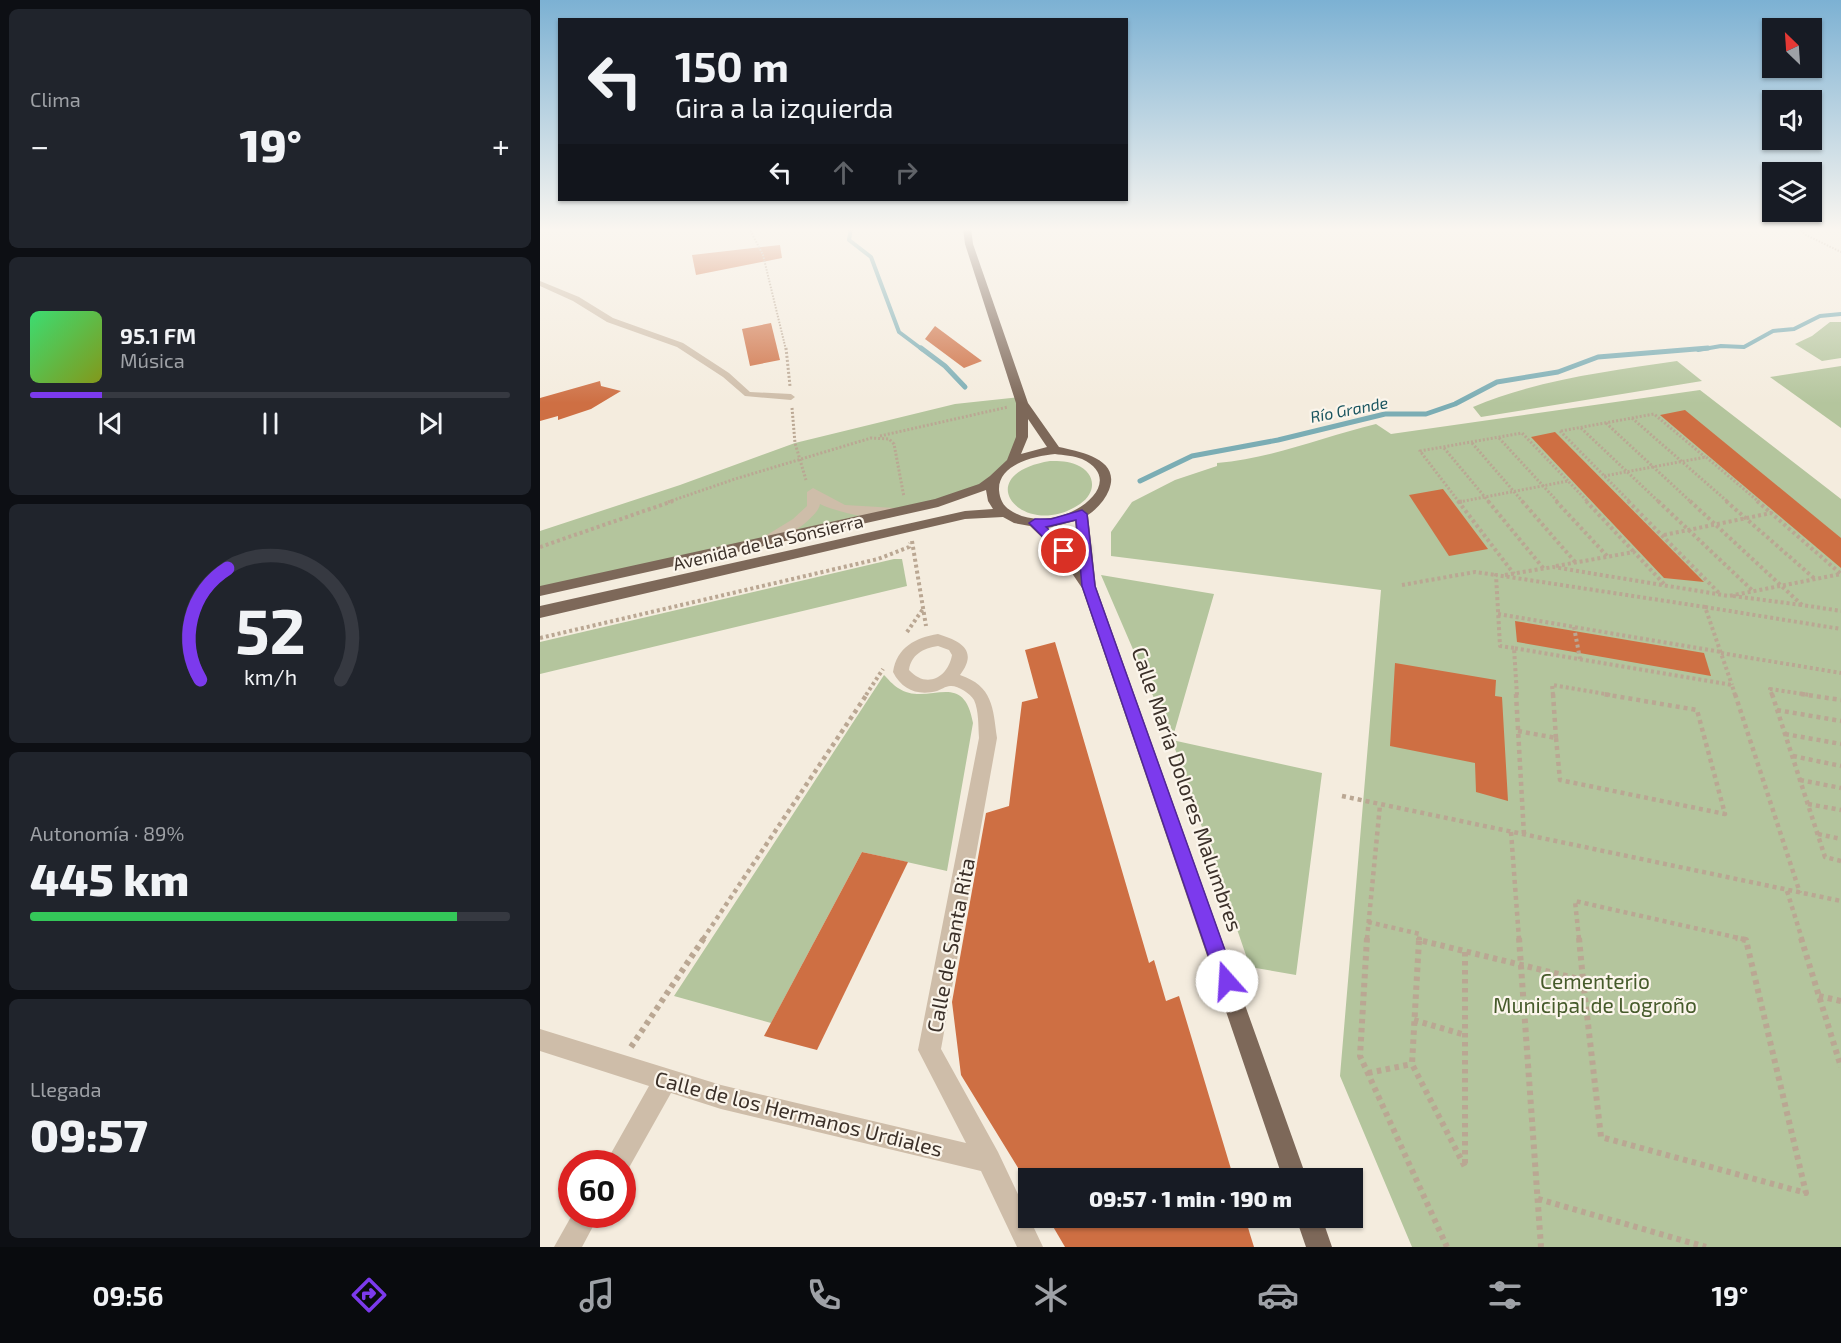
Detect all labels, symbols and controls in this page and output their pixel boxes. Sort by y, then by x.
north arrow [1762,18,1822,78]
map controls [1762,18,1822,222]
text: 150 m [675,40,789,90]
icon: left [576,42,654,120]
text: Clima [30,87,81,111]
button: sound [1762,90,1822,150]
text: Gira a la izquierda [675,91,893,123]
text: 19° [239,117,302,171]
text: − [30,125,49,165]
text: + [492,125,510,165]
icon: left [764,156,797,189]
icon: ahead [827,156,860,189]
icon: right [890,156,923,189]
button: layers [1762,162,1822,222]
text: 95.1 FM [120,322,196,348]
text: Música [120,348,185,372]
water label: Río Grande [1309,392,1390,426]
icon: previous [94,407,127,440]
icon: pause [254,407,287,440]
icon: next [414,407,447,440]
street label: Avenida de La Sonsierra [671,509,865,575]
pin [1038,525,1089,576]
icon: arrive [1047,534,1080,567]
text: 52 [235,593,305,668]
street label: Calle María Dolores Malumbres [1127,643,1249,935]
text: km/h [243,665,297,690]
text: Autonomía · 89% [30,821,184,845]
text: 445 km [30,851,189,905]
street label: Calle de Santa Rita [921,856,979,1034]
position arrow [1195,949,1259,1013]
park label: Cementerio Municipal de Logroño [1493,968,1697,1017]
street label: Calle de los Hermanos Urdiales [653,1065,945,1161]
text: Llegada [30,1077,101,1101]
text: 09:57 [30,1107,148,1161]
speed limit sign: 60 [558,1150,636,1228]
text: 09:57 · 1 min · 190 m [1089,1185,1292,1211]
icon: directions [348,1274,390,1316]
icon: music [576,1274,618,1316]
icon: phone [803,1274,845,1316]
icon: climate [1030,1274,1072,1316]
icon: car [1257,1274,1299,1316]
icon: filters [1484,1274,1526,1316]
text: 09:56 [93,1279,163,1311]
text: 19° [1711,1279,1748,1311]

